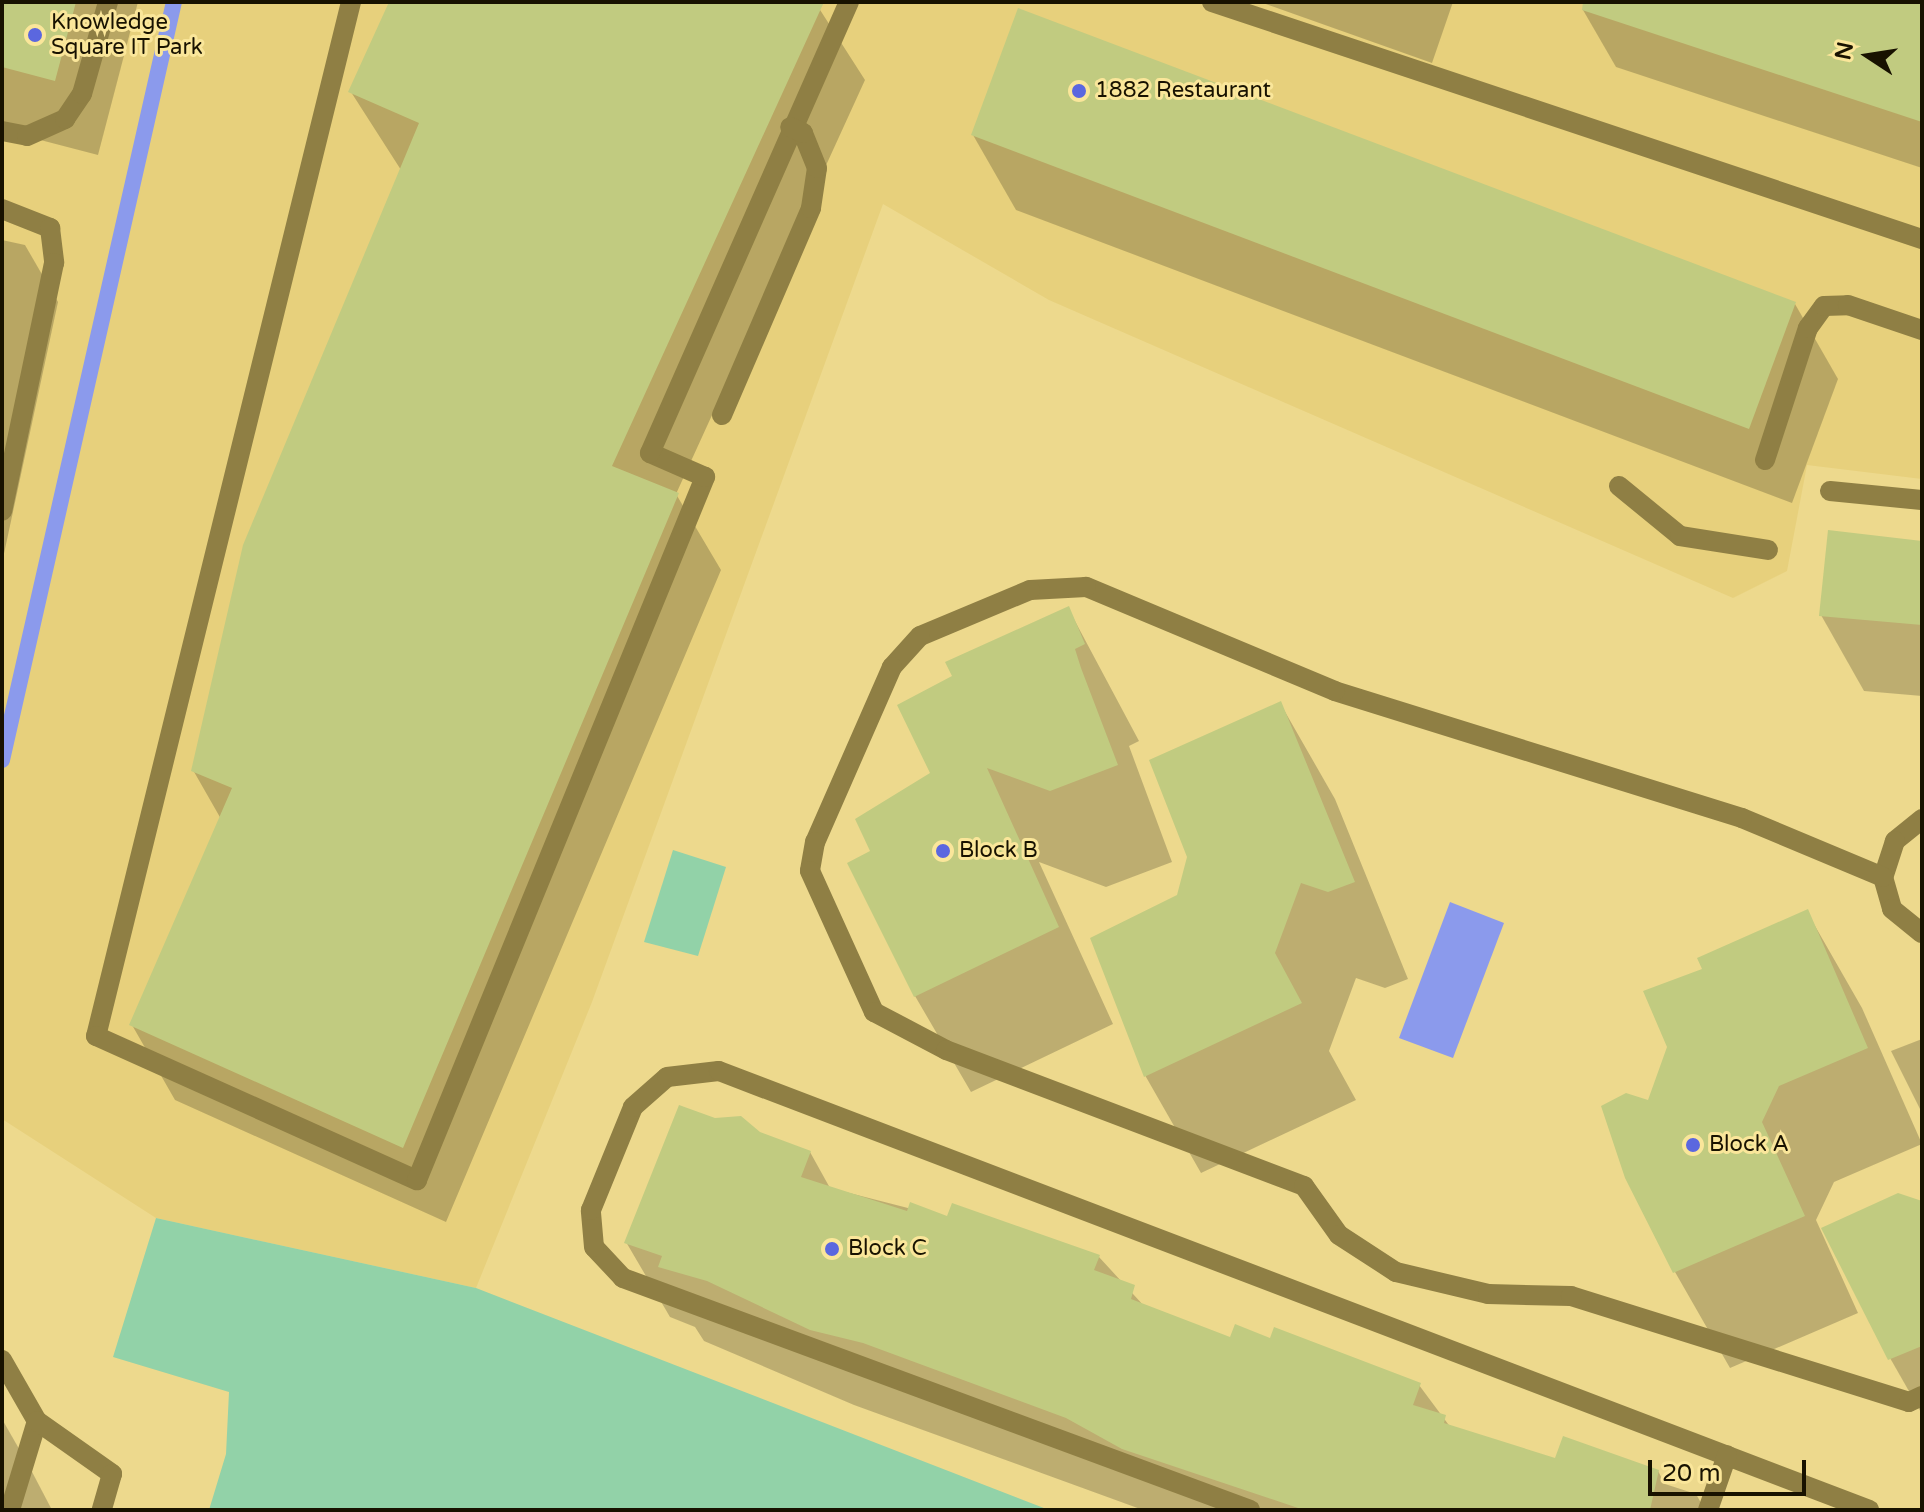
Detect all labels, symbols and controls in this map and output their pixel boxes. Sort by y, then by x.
place label: Knowledge Square IT Park [51,9,203,60]
north arrow [1828,16,1908,96]
marker: Knowledge Square IT Park [26,26,44,44]
text: N [1830,40,1859,62]
place label: 1882 Restaurant [1095,78,1271,104]
marker: 1882 Restaurant [1070,82,1088,100]
place label: Block B [959,838,1038,864]
marker: Block B [934,842,952,860]
place label: Block A [1709,1132,1789,1158]
marker: Block A [1684,1136,1702,1154]
place label: Block C [848,1236,927,1262]
marker: Block C [823,1240,841,1258]
scale bar [1652,1444,1810,1494]
text: 20 m [1662,1459,1720,1488]

